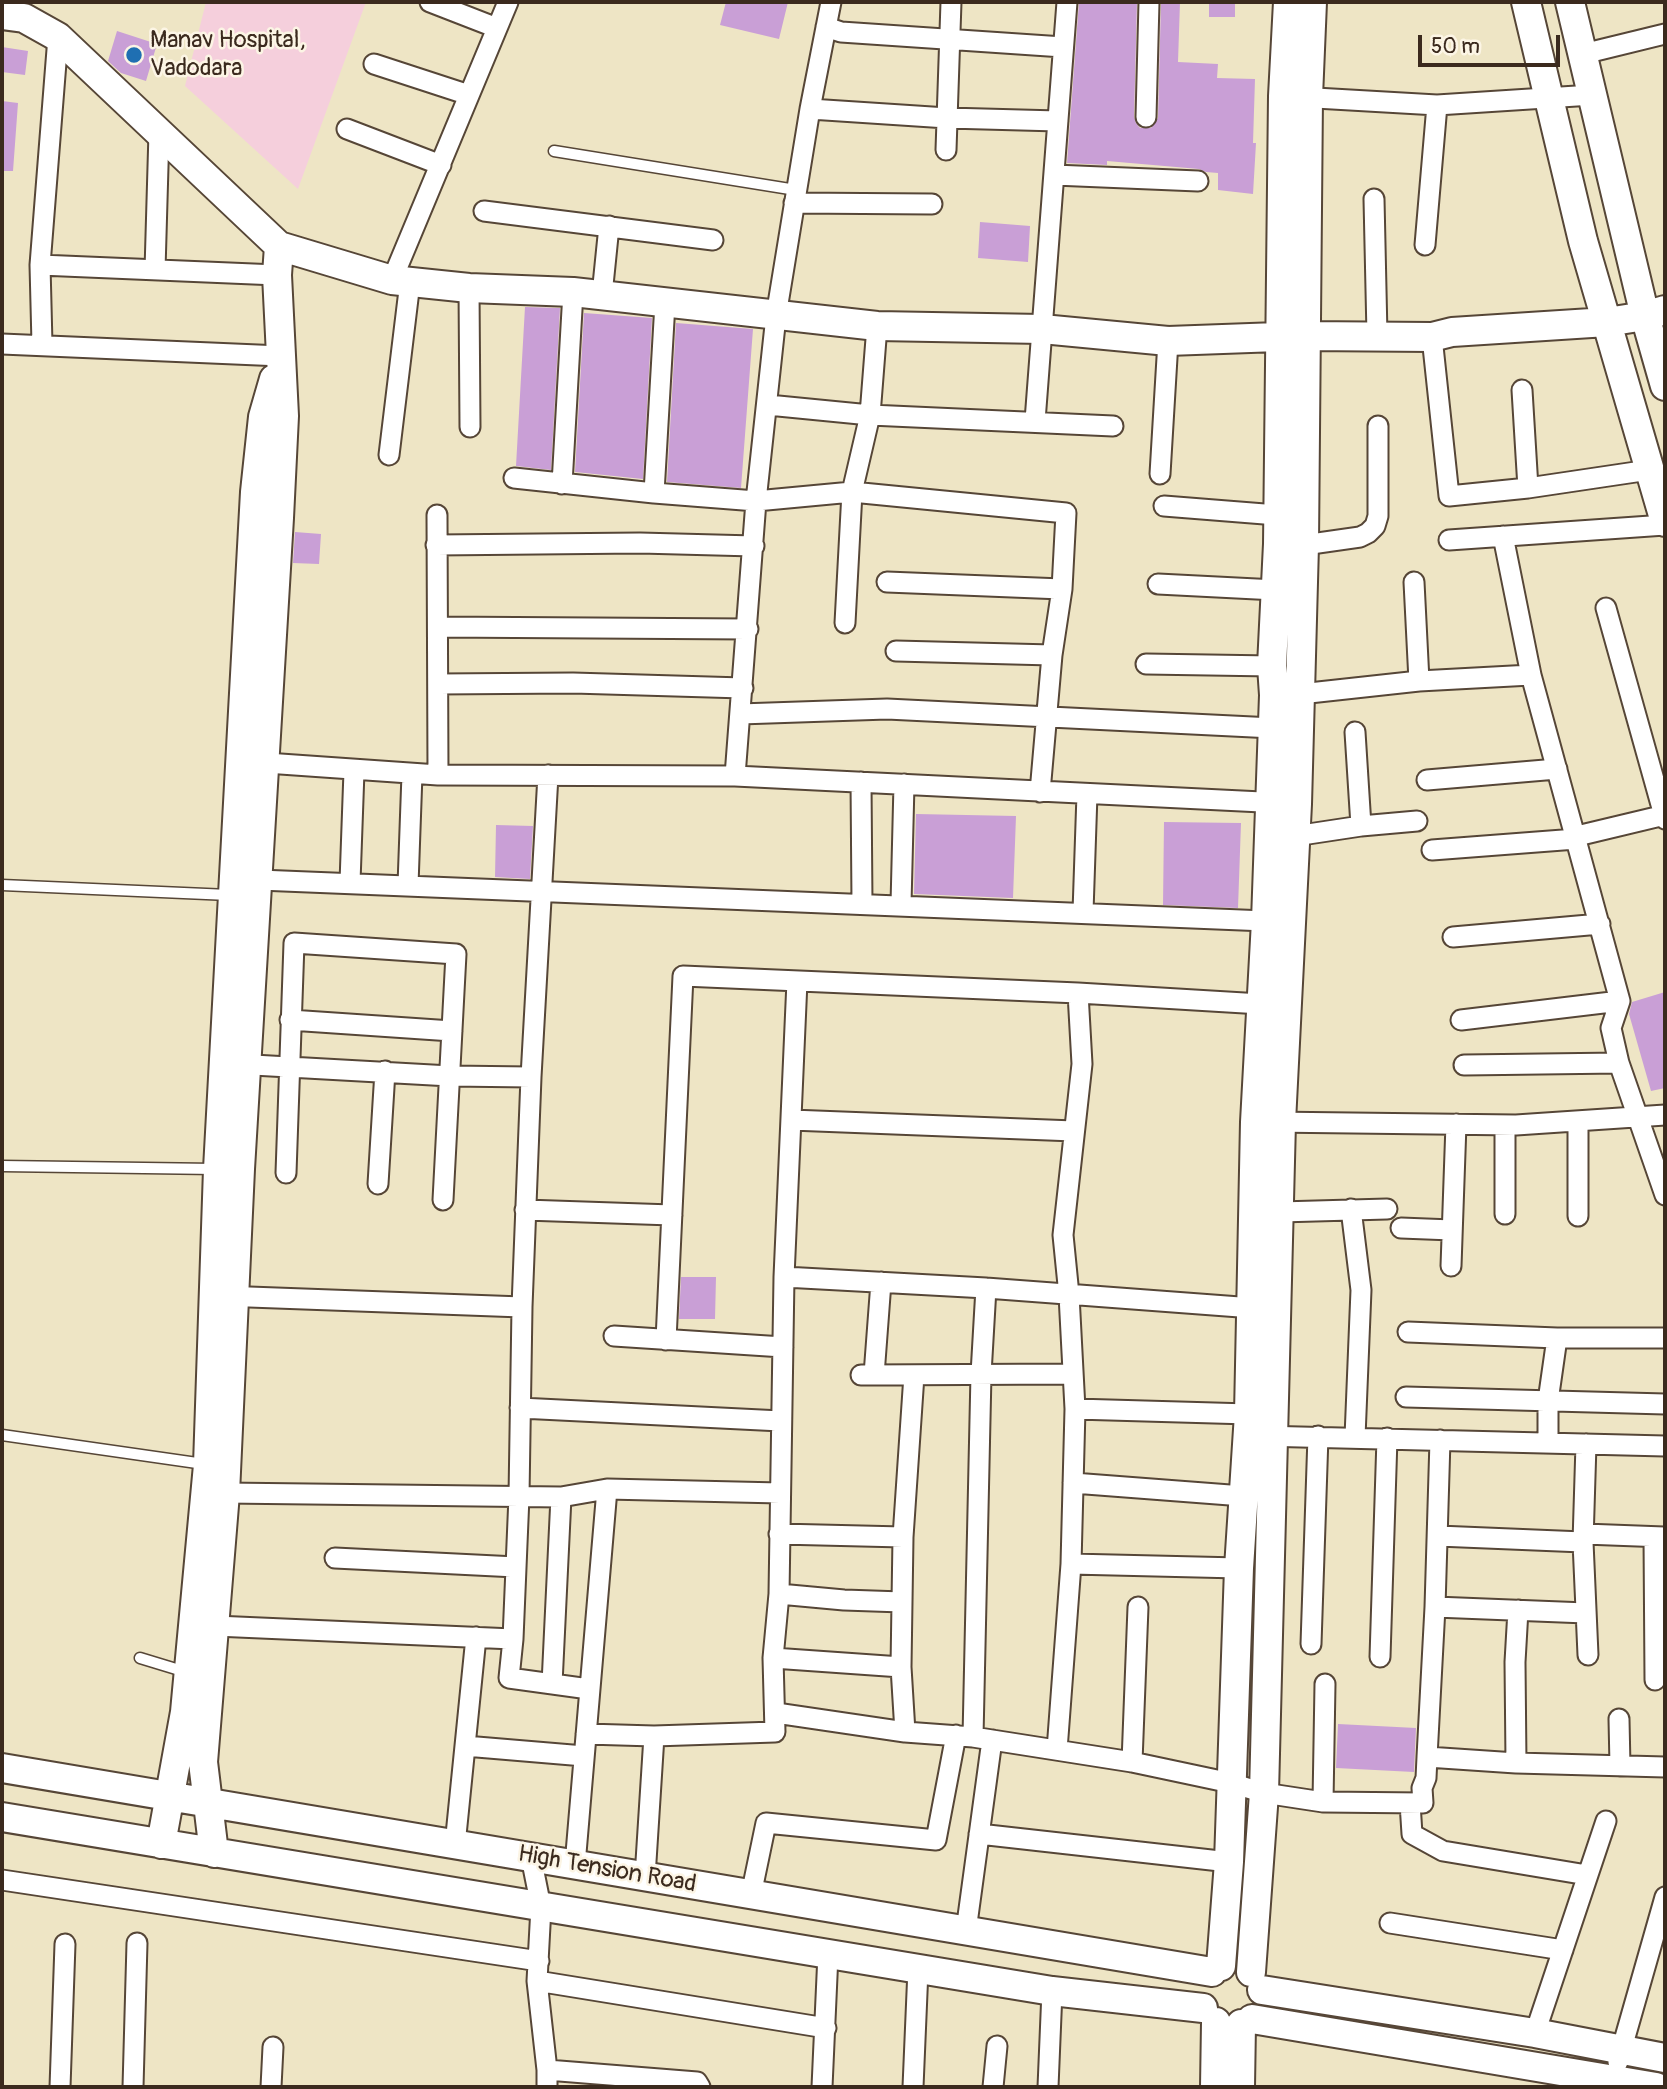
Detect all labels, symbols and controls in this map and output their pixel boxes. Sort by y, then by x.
scale bar [1422,21,1564,65]
place label: Manav Hospital, Vadodara [150,27,306,83]
text: 50 m [1431,33,1480,60]
marker: Manav Hospital, Vadodara [124,45,144,65]
street label: High Tension Road [516,1840,698,1900]

